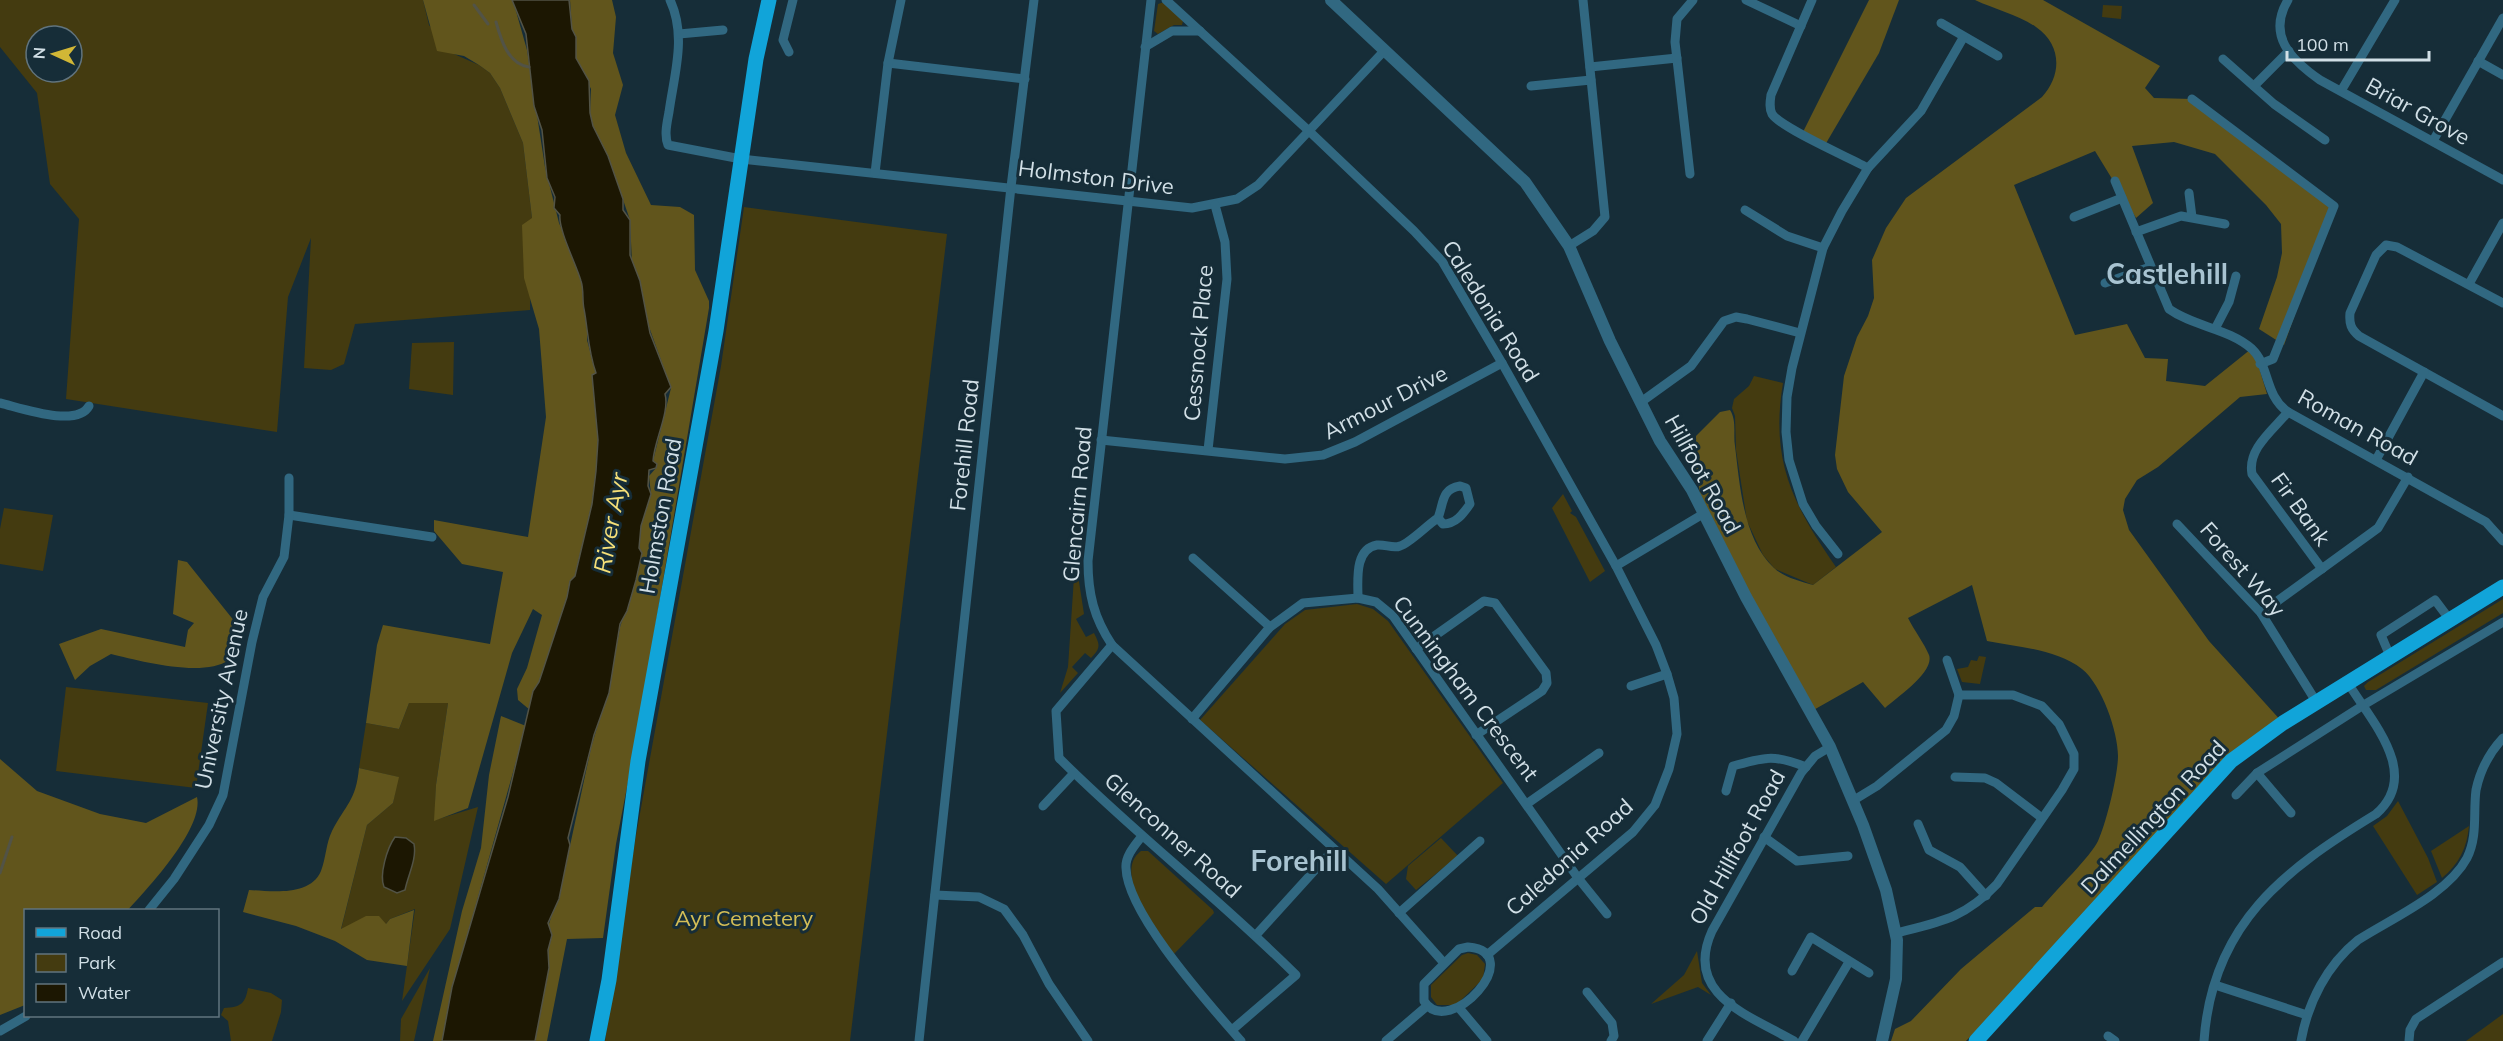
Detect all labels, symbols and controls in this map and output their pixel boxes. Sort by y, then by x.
north arrow [24,24,84,84]
scale bar [2287,24,2430,62]
text: 100 m [2296,33,2349,56]
text: N [29,46,49,60]
street label: Briar Grove [2361,71,2475,151]
street label: Holmston Drive [1017,154,1175,200]
street label: Caledonia Road [1436,235,1546,387]
district label: Castlehill [2106,256,2228,291]
street label: Cessnock Place [1177,264,1219,422]
street label: Armour Drive [1318,359,1452,445]
street label: Forehill Road [943,378,985,512]
street label: Roman Road [2293,383,2423,471]
street label: Hillfoot Road [1659,409,1747,539]
street label: Glencairn Road [1056,425,1098,583]
street label: Holmston Road [633,436,687,596]
street label: Fir Bank [2265,467,2337,552]
water label: River Ayr [586,469,634,576]
street label: Forest Way [2194,516,2292,622]
street label: Cunningham Crescent [1387,590,1545,786]
street label: University Avenue [188,606,254,792]
street label: Dalmellington Road [2074,734,2232,900]
street label: Old Hillfoot Road [1683,764,1791,930]
street label: Glenconner Road [1099,766,1247,904]
street label: Caledonia Road [1499,792,1639,922]
district label: Forehill [1250,843,1348,878]
park label: Ayr Cemetery [675,904,814,932]
legend [24,909,219,1017]
text: Road [78,921,122,944]
text: Park [78,951,117,974]
text: Water [78,981,131,1004]

